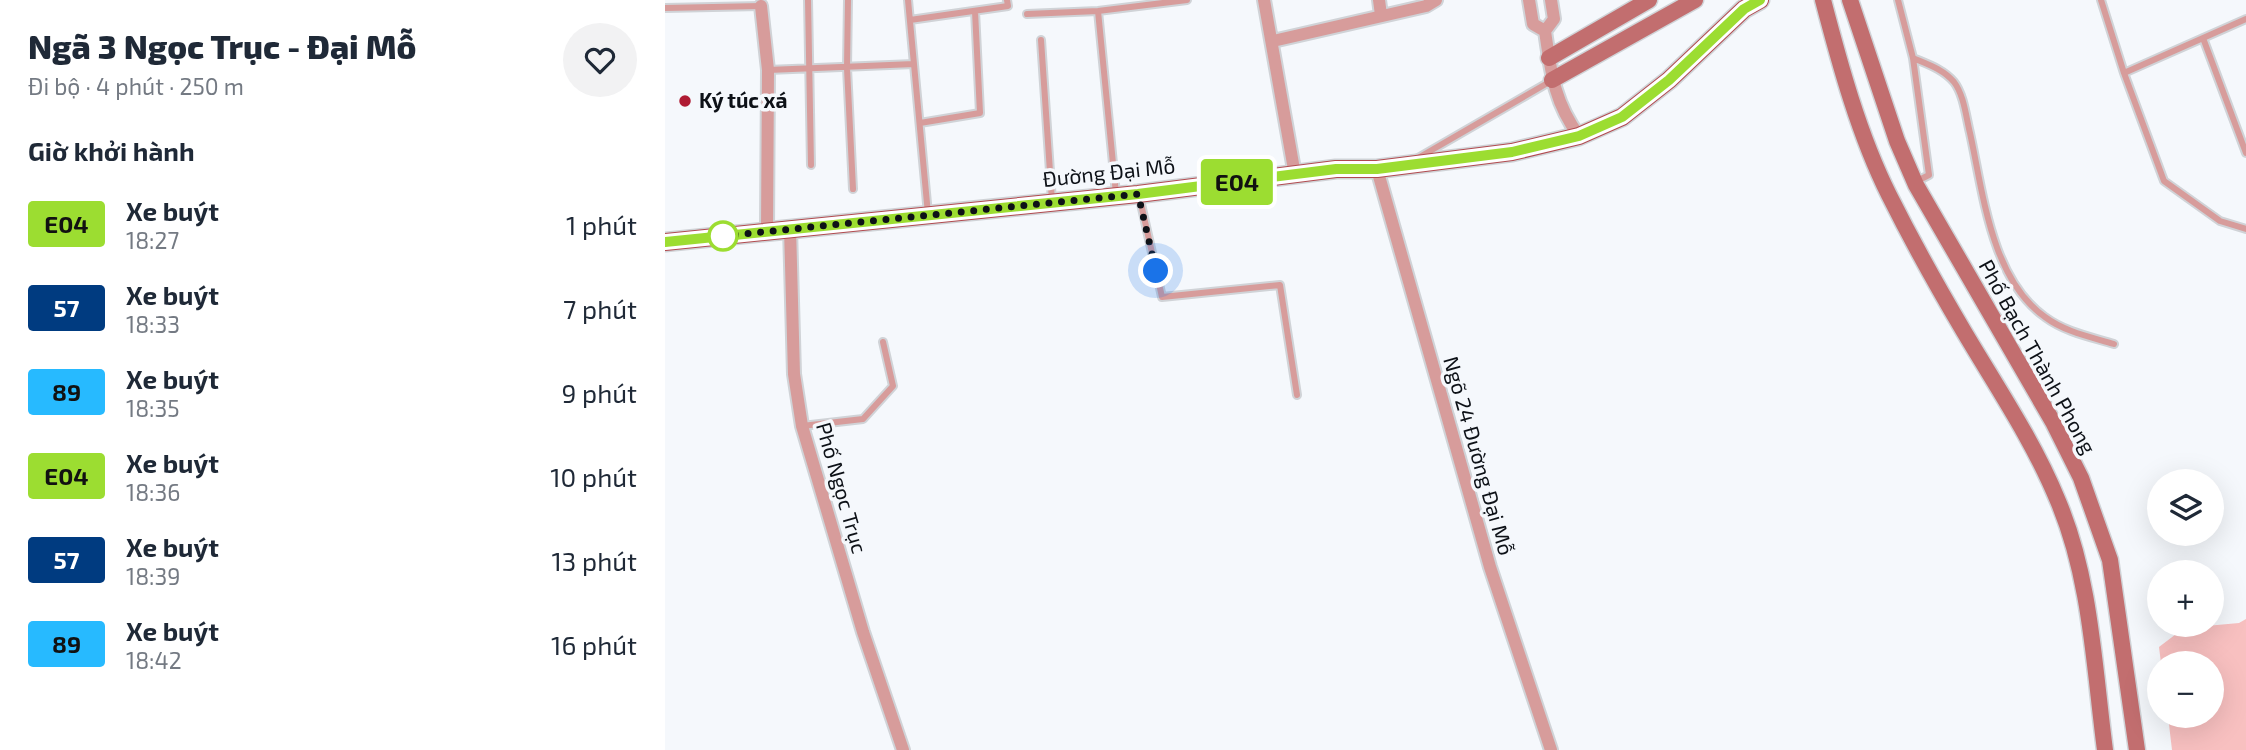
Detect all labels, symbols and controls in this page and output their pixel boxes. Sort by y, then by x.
button: heart [563,23,637,97]
text: Ngã 3 Ngọc Trục - Đại Mỗ [28,26,416,66]
text: Đi bộ · 4 phút · 250 m [28,72,244,100]
place label: Ký túc xá [699,87,787,113]
marker: Ký túc xá [677,93,693,109]
text: Giờ khởi hành [28,135,195,166]
street label: Đường Đại Mỗ [1041,152,1176,191]
line badge: E04 [1197,159,1277,205]
text: E04 [1215,167,1259,196]
text: Xe buýt [126,195,219,226]
text: E04 [44,209,89,238]
text: 1 phút [566,209,637,240]
unlabelled marker [708,221,738,251]
text: 18:27 [126,226,179,254]
your location [1138,253,1173,288]
street label: Phố Bạch Thành Phong [1975,255,2102,458]
text: Xe buýt [126,279,219,310]
text: 57 [54,293,79,322]
text: 7 phút [563,293,637,324]
text: 18:33 [126,310,180,338]
street label: Ngõ 24 Đường Đại Mỗ [1439,353,1520,558]
text: Xe buýt [126,363,219,394]
text: 89 [52,377,81,406]
text: 9 phút [561,377,637,408]
text: 18:35 [126,394,180,422]
street label: Phố Ngọc Trục [812,419,873,556]
text: Xe buýt [126,447,219,478]
text: E04 [44,461,89,490]
text: 10 phút [550,461,637,492]
map controls [2147,469,2224,728]
button: layers [2147,469,2224,546]
text: 18:36 [126,478,181,506]
text: Xe buýt [126,531,219,562]
text: 57 [54,545,79,574]
text: 13 phút [551,545,637,576]
button: + [2147,560,2224,637]
text: 18:39 [126,562,181,590]
text: Xe buýt [126,615,219,646]
text: 89 [52,629,81,658]
text: 16 phút [551,629,637,660]
text: 18:42 [126,646,182,674]
button: − [2147,651,2224,728]

